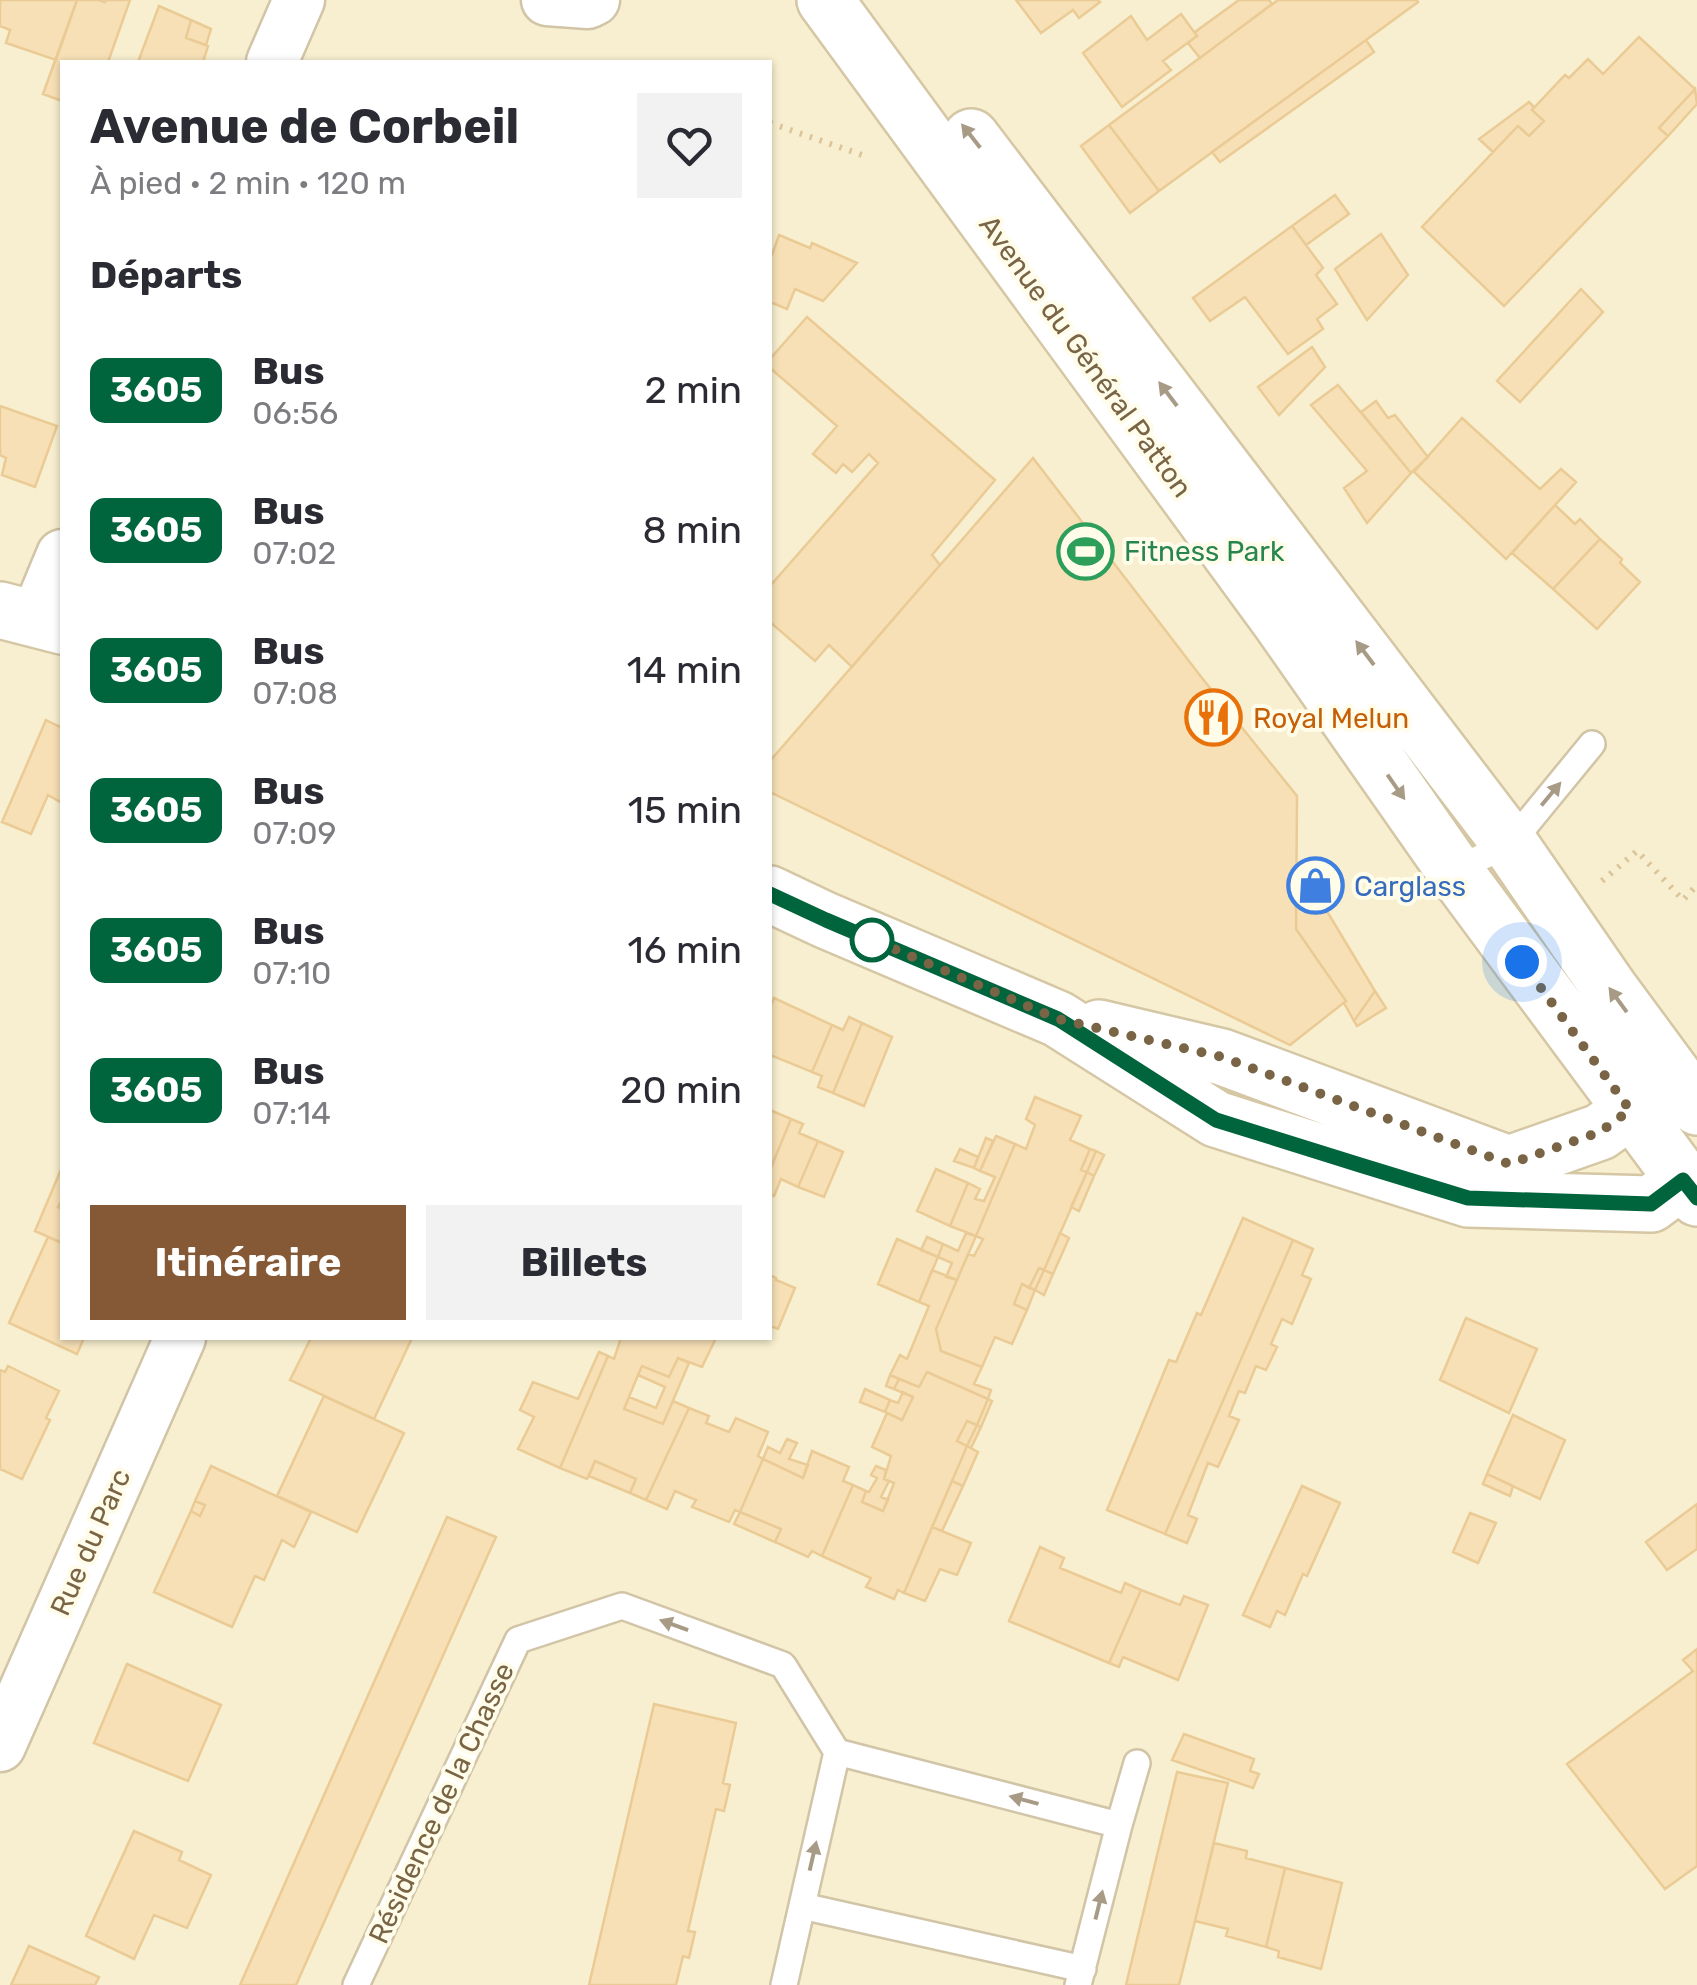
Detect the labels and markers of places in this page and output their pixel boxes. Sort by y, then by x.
sports icon: Fitness Park [1055,521,1115,581]
place label: Fitness Park [1124,535,1285,568]
restaurant icon: Royal Melun [1184,688,1244,748]
place label: Royal Melun [1253,702,1409,735]
shop icon: Carglass [1285,856,1345,916]
place label: Carglass [1354,870,1466,903]
unlabelled marker [851,919,893,961]

